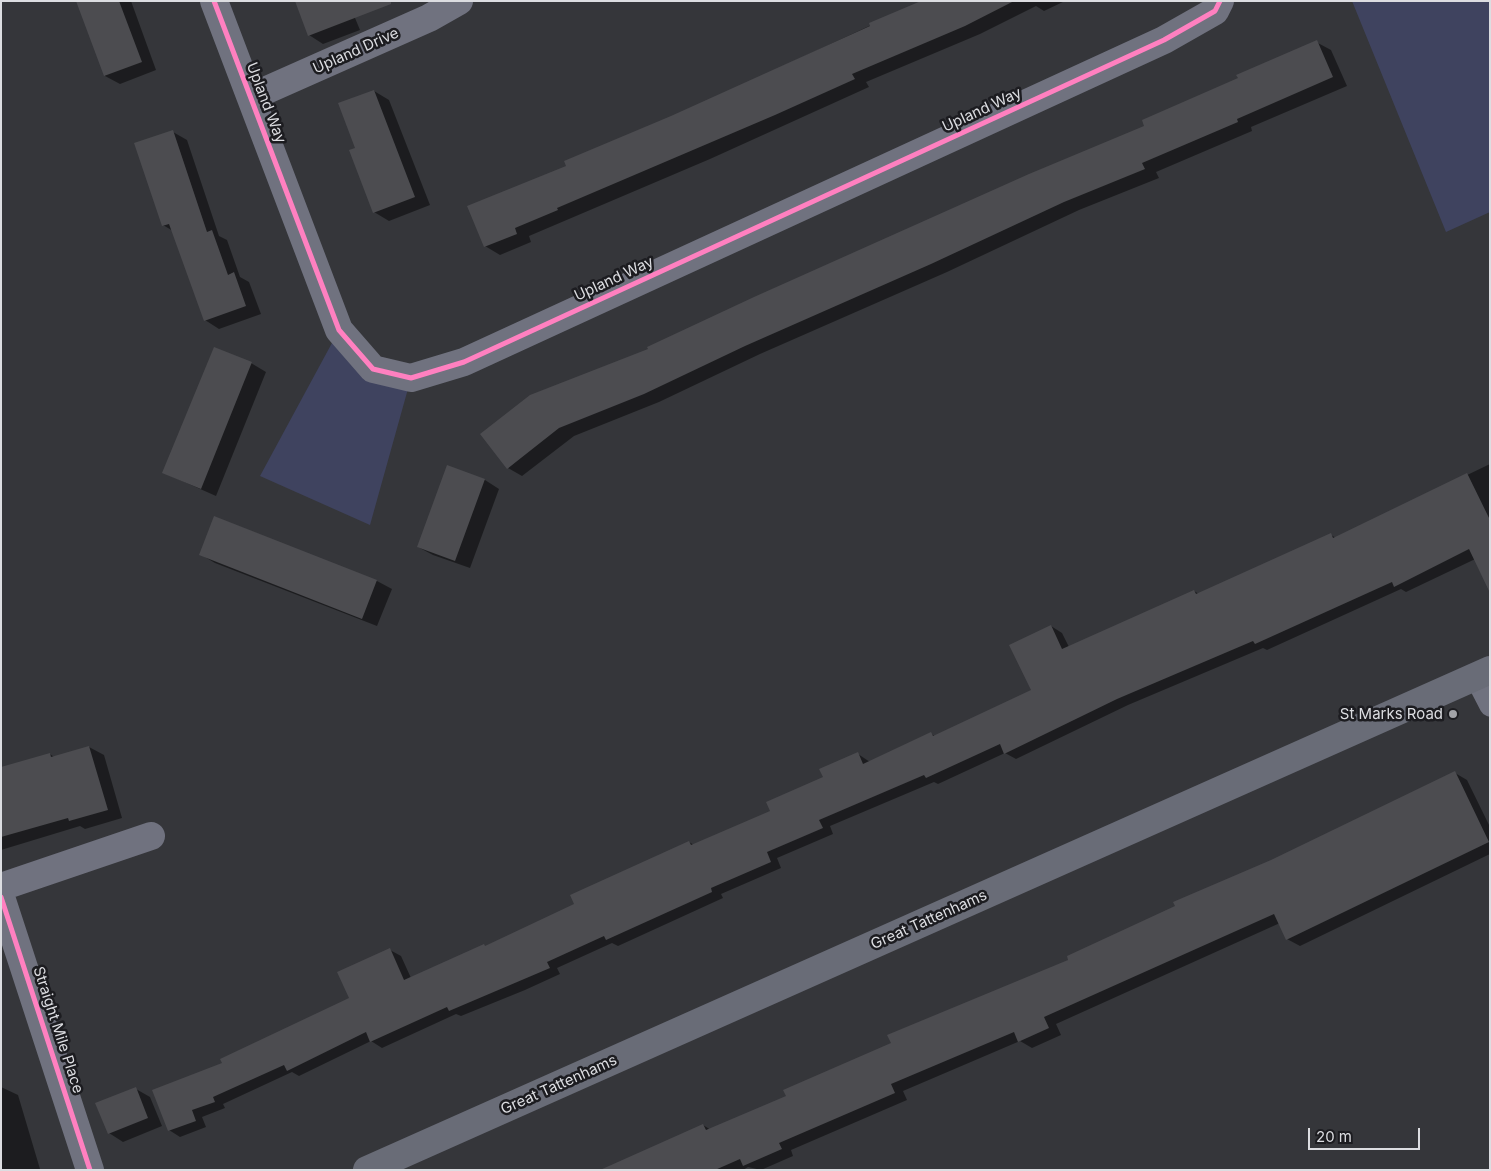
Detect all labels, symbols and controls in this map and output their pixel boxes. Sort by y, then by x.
street label: Upland Drive [310,24,402,78]
street label: Upland Way [242,60,290,146]
street label: Upland Way [940,84,1024,136]
street label: Upland Way [572,253,656,305]
place label: St Marks Road [1340,705,1443,723]
marker: St Marks Road [1447,708,1459,720]
street label: Great Tattenhams [868,886,990,954]
street label: Straight Mile Place [29,964,87,1096]
street label: Great Tattenhams [498,1051,620,1119]
scale bar [1311,1118,1424,1150]
text: 20 m [1316,1127,1352,1146]

